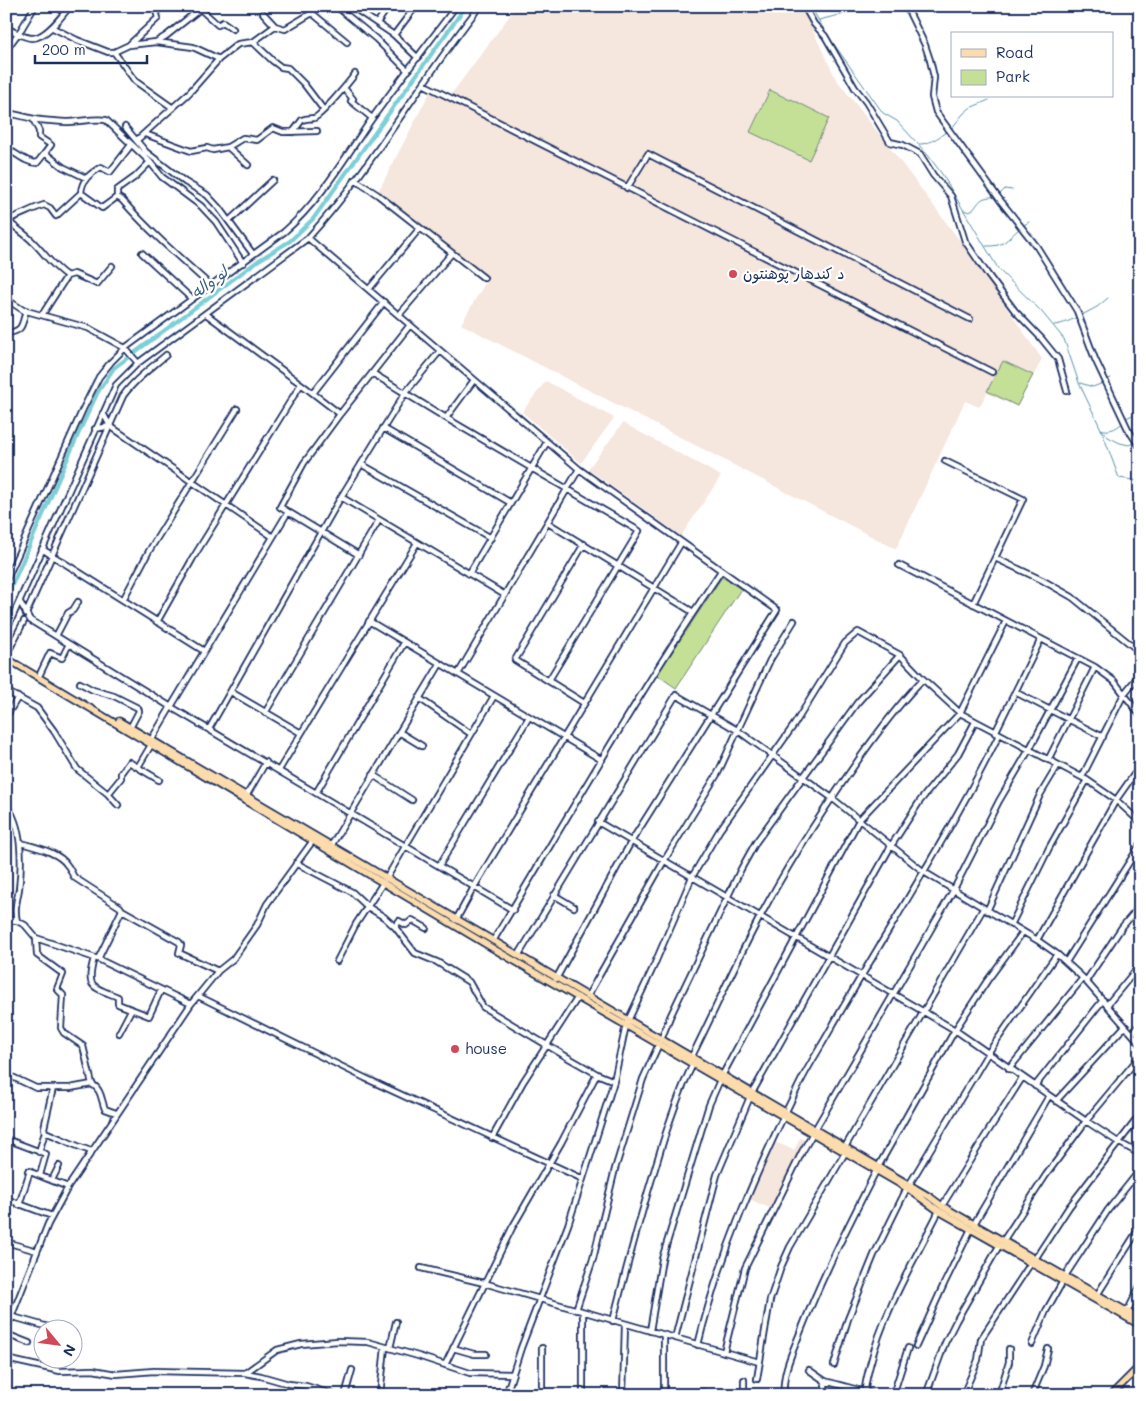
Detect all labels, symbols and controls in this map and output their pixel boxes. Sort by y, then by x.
scale bar [35,32,148,64]
legend [951,32,1114,98]
text: 200 m [42,39,86,59]
text: Road [996,42,1033,62]
text: Park [996,66,1030,86]
water label: لو واله [186,259,234,303]
place label: د کندهار پوهنتون [743,263,844,284]
marker: د کندهار پوهنتون [727,268,739,280]
place label: house [465,1038,507,1058]
marker: house [449,1043,461,1055]
north arrow [32,1318,82,1368]
text: N [59,1341,81,1360]

